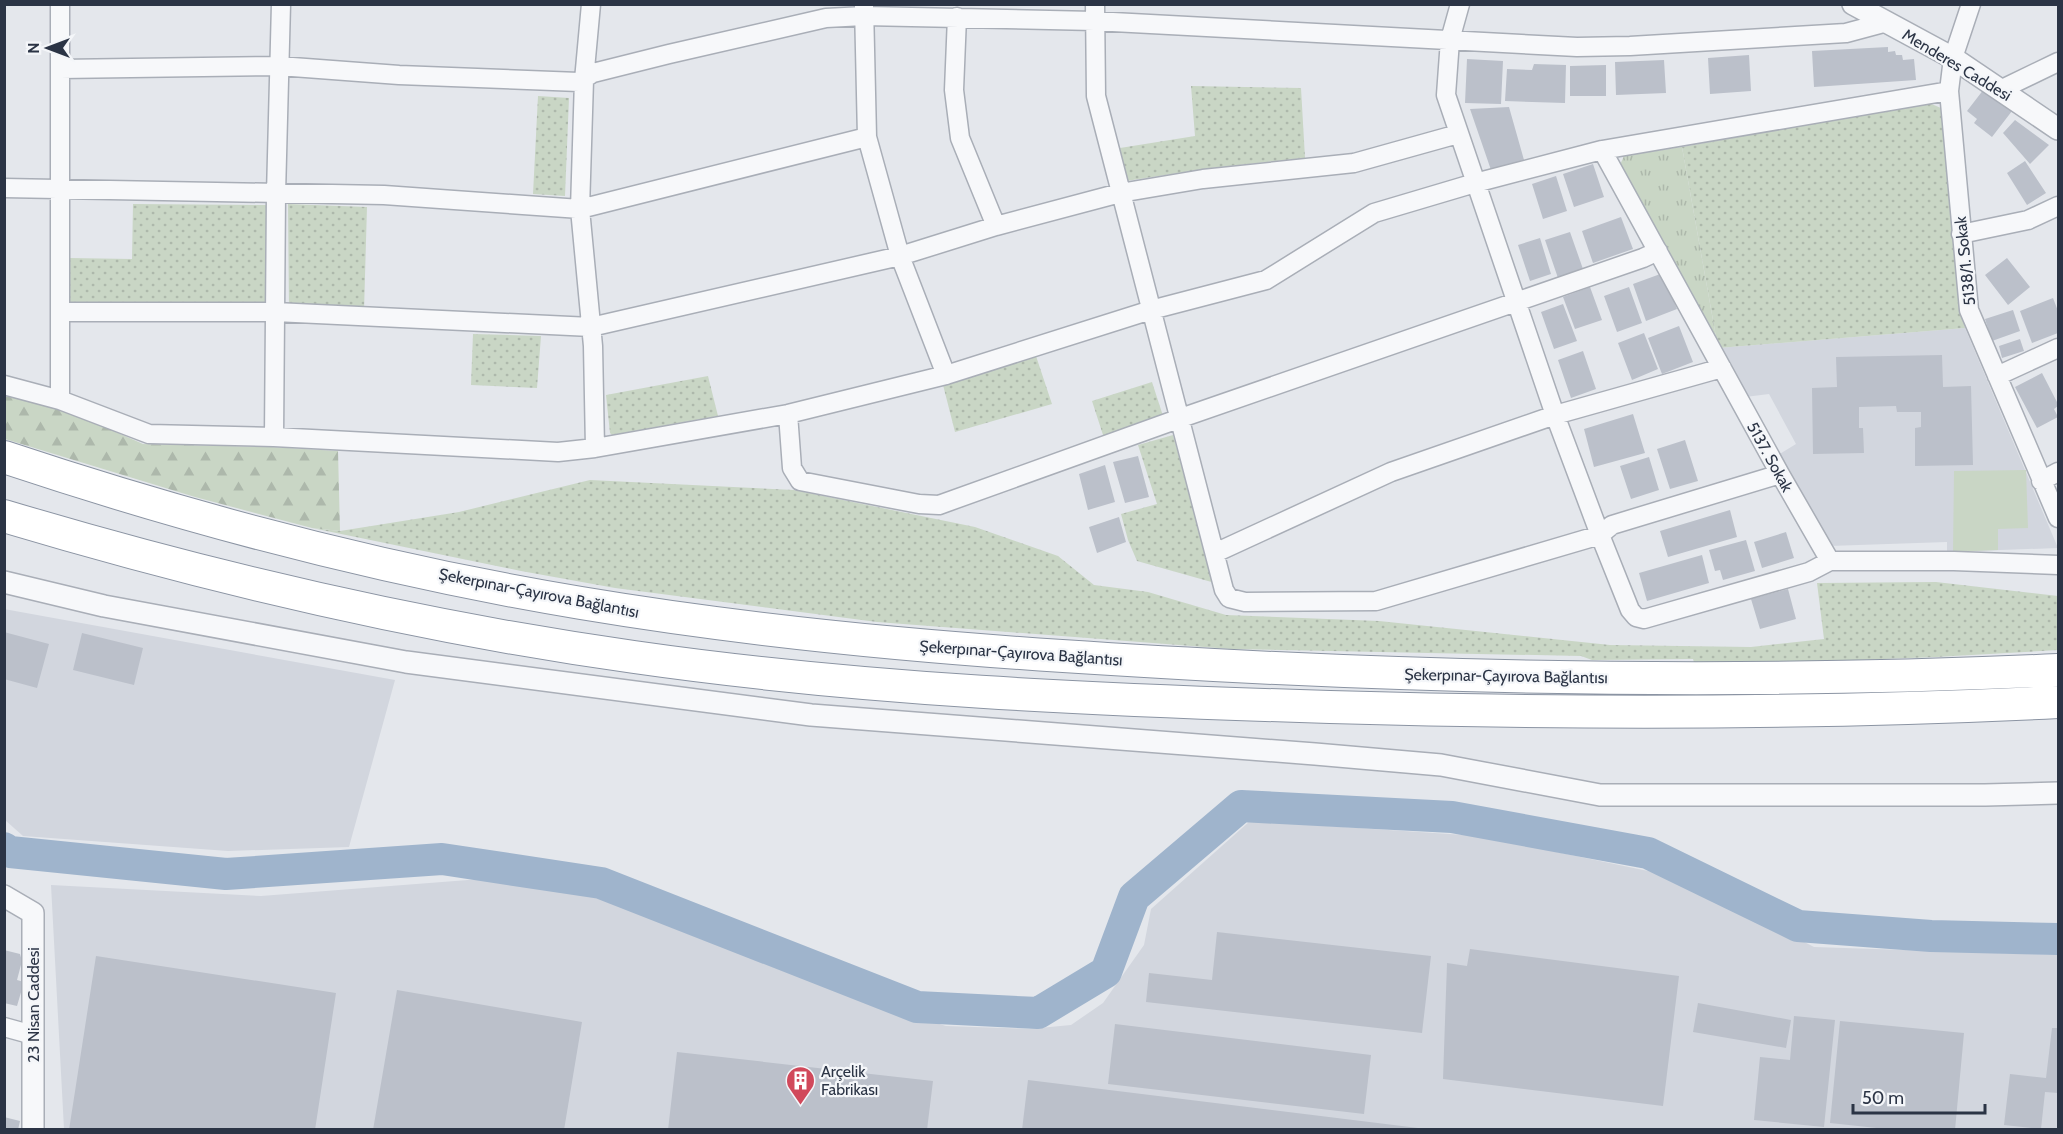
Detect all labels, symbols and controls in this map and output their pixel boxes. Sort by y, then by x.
north arrow [18,18,78,78]
street label: Menderes Caddesi [1899,25,2015,105]
text: N [24,42,43,54]
street label: 5138/1. Sokak [1951,215,1979,307]
street label: 5137. Sokak [1743,419,1797,496]
street label: Şekerpınar-Çayırova Bağlantısı [437,564,641,622]
street label: Şekerpınar-Çayırova Bağlantısı [919,636,1123,670]
street label: Şekerpınar-Çayırova Bağlantısı [1404,665,1608,687]
street label: 23 Nisan Caddesi [24,947,43,1063]
place label: Arçelik Fabrikası [821,1062,878,1099]
building icon: Arçelik Fabrikası [784,1064,816,1106]
scale bar [1853,1077,1985,1115]
text: 50 m [1862,1087,1904,1109]

